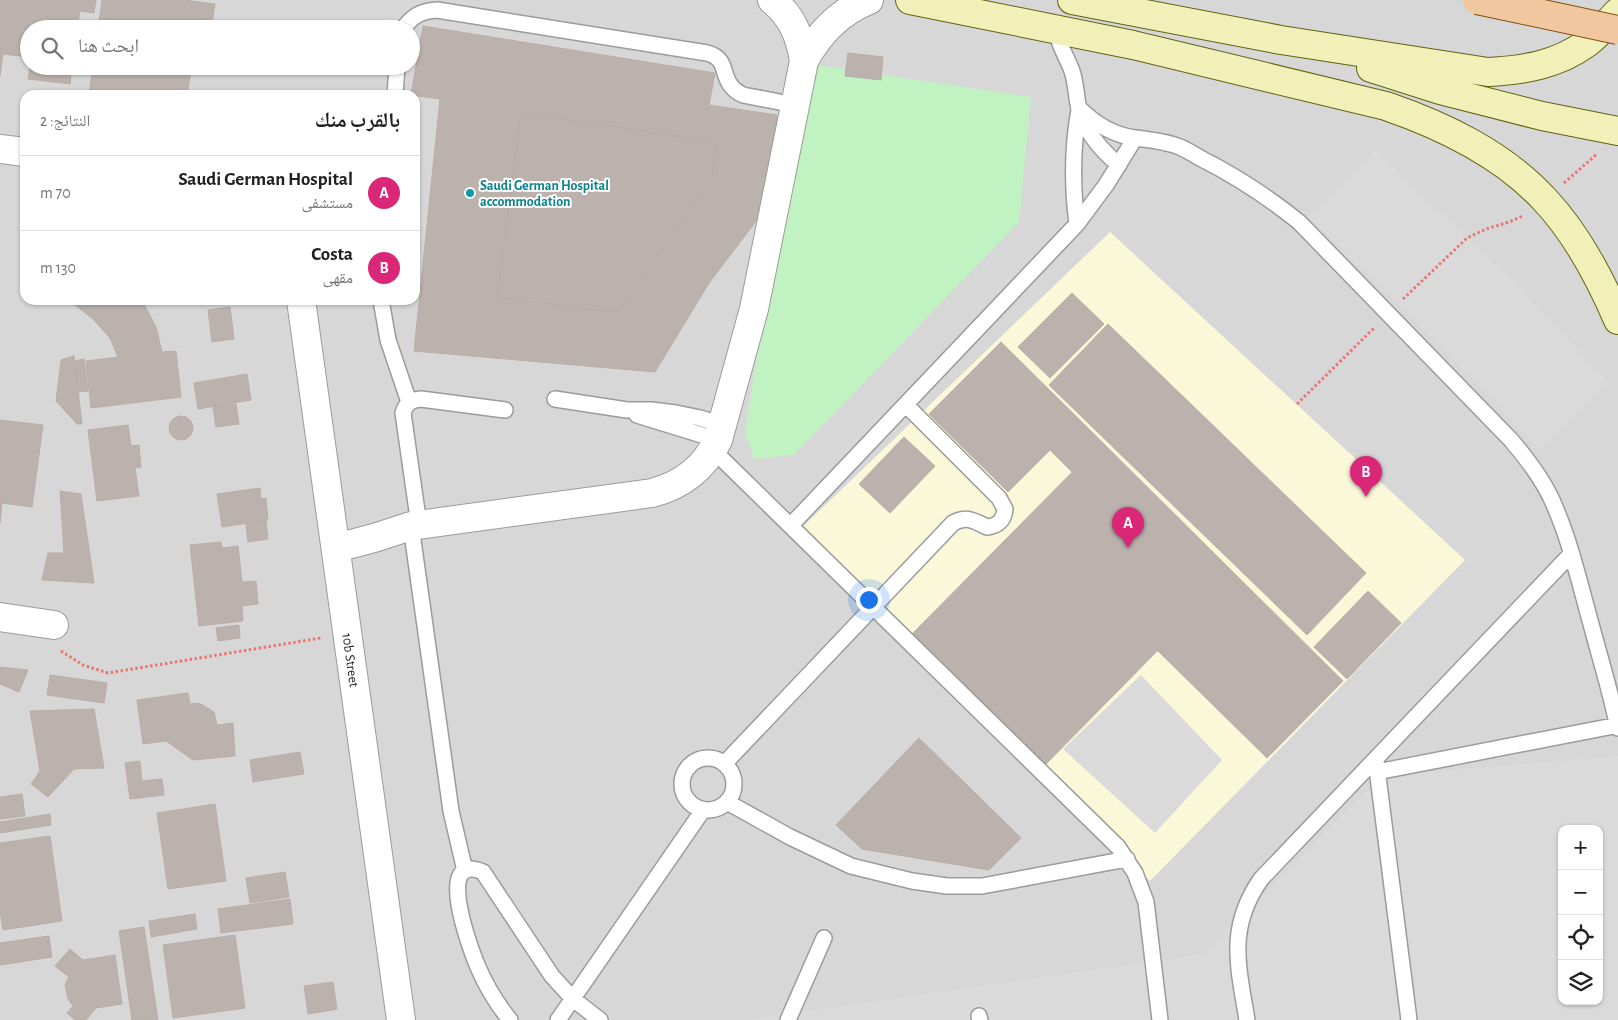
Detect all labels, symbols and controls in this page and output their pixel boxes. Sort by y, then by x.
search box [20,20,420,75]
icon: search [38,34,66,62]
text: ابحث هنا [78,37,139,56]
text: بالقرب منك [315,110,400,131]
text: النتائج: 2 [40,113,90,129]
text: Saudi German Hospital [178,170,353,189]
place label: Saudi German Hospital accommodation [480,179,609,209]
text: 70 m [40,185,71,201]
text: A [379,185,389,201]
marker: Saudi German Hospital accommodation [464,187,476,199]
text: مستشفى [302,195,353,211]
text: Costa [311,245,353,264]
text: 130 m [40,260,76,276]
text: B [379,260,389,276]
text: مقهى [322,270,353,286]
pin: B [1350,456,1382,497]
pin: A [1112,507,1144,548]
your location [856,587,882,613]
street label: 10b Street [339,632,361,689]
map controls [1558,825,1603,1005]
button: + [1558,825,1603,870]
button: − [1558,870,1603,915]
button: locate [1558,915,1603,960]
button: layers [1558,960,1603,1005]

